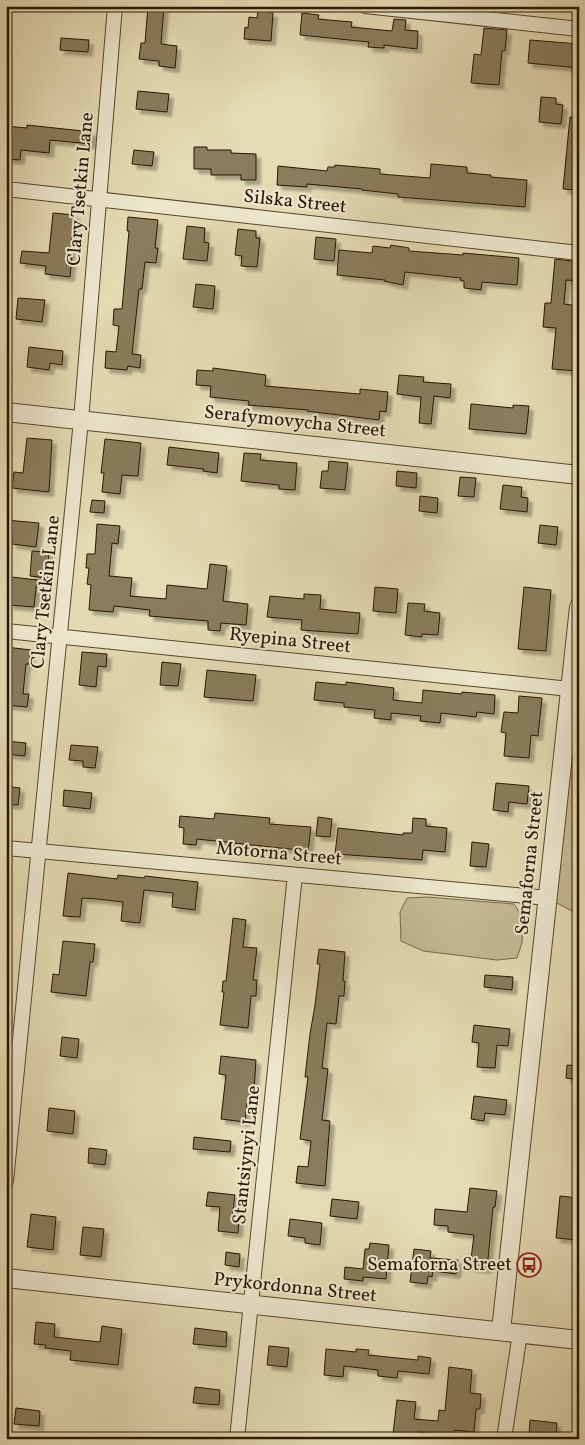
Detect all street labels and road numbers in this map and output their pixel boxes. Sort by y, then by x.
street label: Clary Tsetkin Lane [61,111,101,267]
street label: Silska Street [242,184,348,220]
street label: Serafymovycha Street [203,400,388,445]
street label: Clary Tsetkin Lane [25,514,67,670]
street label: Ryepina Street [228,622,353,660]
street label: Semaforna Street [510,789,551,936]
street label: Motorna Street [215,836,343,872]
street label: Stantsiynyi Lane [227,1084,267,1226]
street label: Prykordonna Street [212,1266,378,1310]

